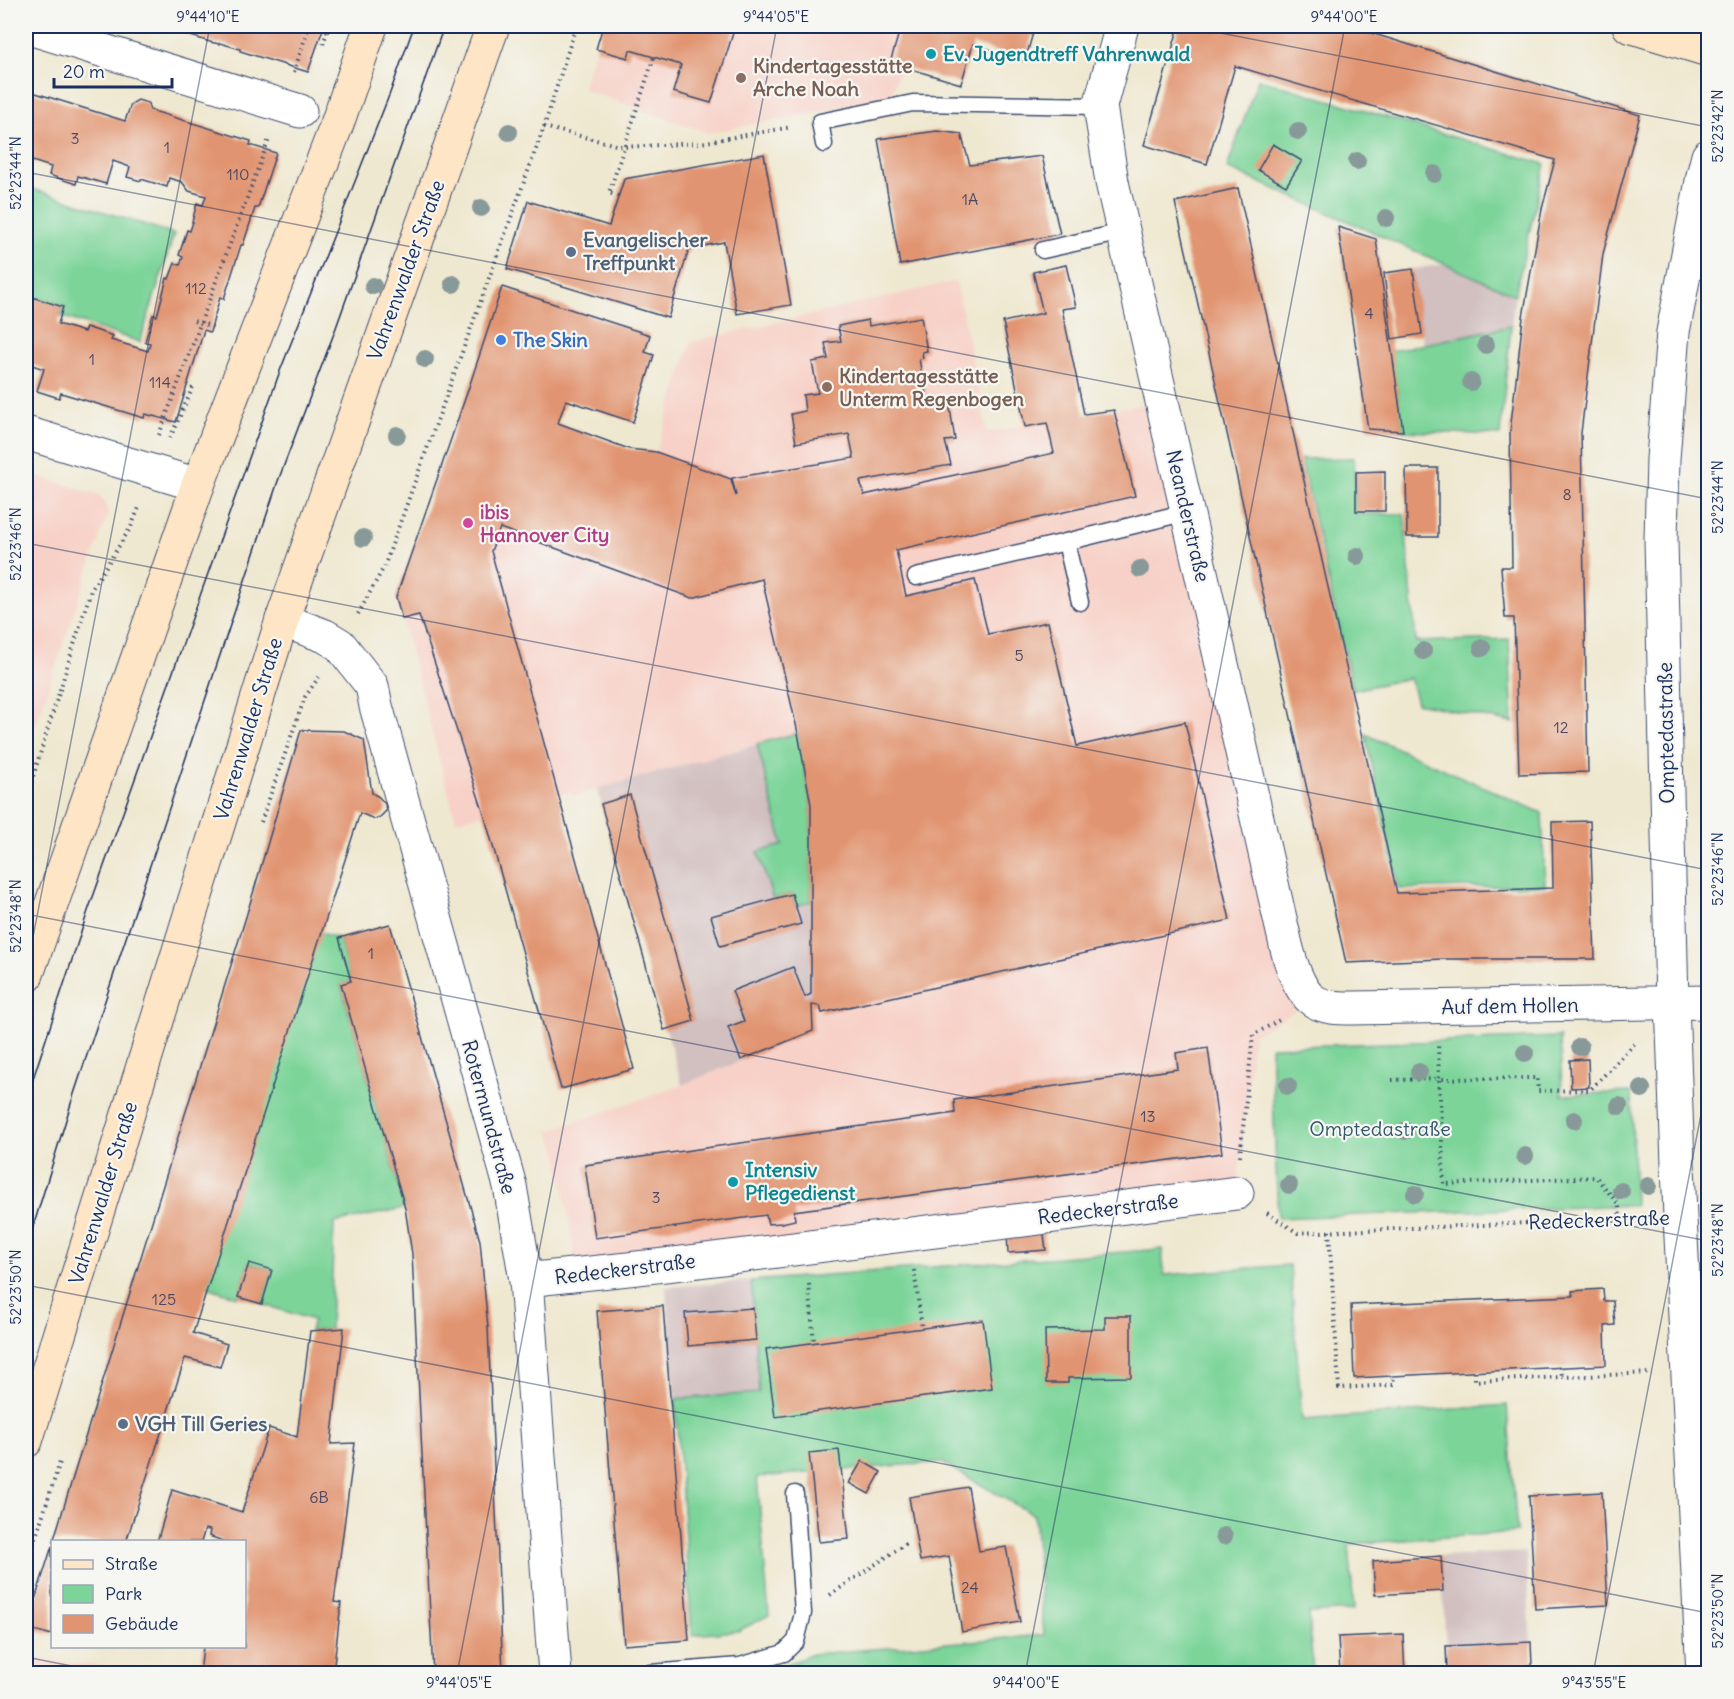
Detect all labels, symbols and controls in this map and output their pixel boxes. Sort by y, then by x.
text: 9°44'10"E [176,7,240,26]
text: 9°44'05"E [743,7,809,26]
text: 9°44'00"E [1310,7,1378,26]
place label: Ev. Jugendtreff Vahrenwald [943,41,1191,66]
marker: Ev. Jugendtreff Vahrenwald [924,47,938,61]
scale bar [54,51,172,89]
place label: Kindertagesstätte Arche Noah [753,53,913,101]
text: 20 m [63,60,105,83]
marker: Kindertagesstätte Arche Noah [734,71,748,85]
text: 52°23'42"N [1708,89,1727,163]
house number: 3 [70,128,80,148]
text: 52°23'44"N [6,136,25,210]
house number: 1 [164,137,170,157]
house number: 110 [226,164,250,184]
street label: Vahrenwalder Straße [361,176,450,363]
house number: 1A [962,189,978,209]
place label: Evangelischer Treffpunkt [583,227,709,275]
marker: Evangelischer Treffpunkt [564,245,578,259]
house number: 112 [185,278,207,298]
house number: 4 [1364,303,1374,323]
place label: The Skin [513,327,588,352]
marker: The Skin [494,333,508,347]
house number: 1 [89,349,95,369]
place label: Kindertagesstätte Unterm Regenbogen [839,363,1024,411]
house number: 114 [149,372,171,392]
marker: Kindertagesstätte Unterm Regenbogen [820,380,834,394]
street label: Neanderstraße [1161,447,1216,584]
text: 52°23'44"N [1708,460,1727,534]
house number: 8 [1562,484,1572,504]
place label: ibis Hannover City [480,499,609,547]
text: 52°23'46"N [6,507,25,581]
marker: ibis Hannover City [461,516,475,530]
street label: Vahrenwalder Straße [208,634,287,823]
house number: 5 [1014,645,1024,665]
street label: Omptedastraße [1652,662,1679,804]
house number: 12 [1553,717,1569,737]
text: 52°23'46"N [1708,832,1727,906]
text: 52°23'48"N [6,879,25,953]
house number: 1 [368,943,374,963]
street label: Auf dem Hollen [1441,992,1579,1019]
street label: Rotermundstraße [457,1037,522,1197]
street label: Vahrenwalder Straße [63,1098,142,1287]
house number: 13 [1140,1106,1156,1126]
park label: Omptedastraße [1309,1116,1451,1141]
place label: Intensiv Pflegedienst [745,1157,855,1205]
marker: Intensiv Pflegedienst [726,1175,740,1189]
house number: 3 [651,1187,661,1207]
street label: Redeckerstraße [1036,1187,1180,1230]
text: 52°23'48"N [1708,1203,1727,1277]
street label: Redeckerstraße [1528,1205,1670,1234]
street label: Redeckerstraße [553,1247,697,1290]
text: 52°23'50"N [6,1249,25,1325]
house number: 125 [152,1289,176,1309]
place label: VGH Till Geries [135,1411,267,1436]
marker: VGH Till Geries [116,1417,130,1431]
house number: 6B [309,1487,329,1507]
legend [51,1540,246,1648]
text: Straße [105,1552,158,1575]
text: 52°23'50"N [1708,1573,1727,1649]
house number: 24 [961,1577,979,1597]
text: Park [105,1582,142,1605]
text: Gebäude [105,1612,178,1635]
text: 9°44'05"E [426,1673,492,1692]
text: 9°44'00"E [992,1673,1060,1692]
text: 9°43'55"E [1562,1673,1626,1692]

